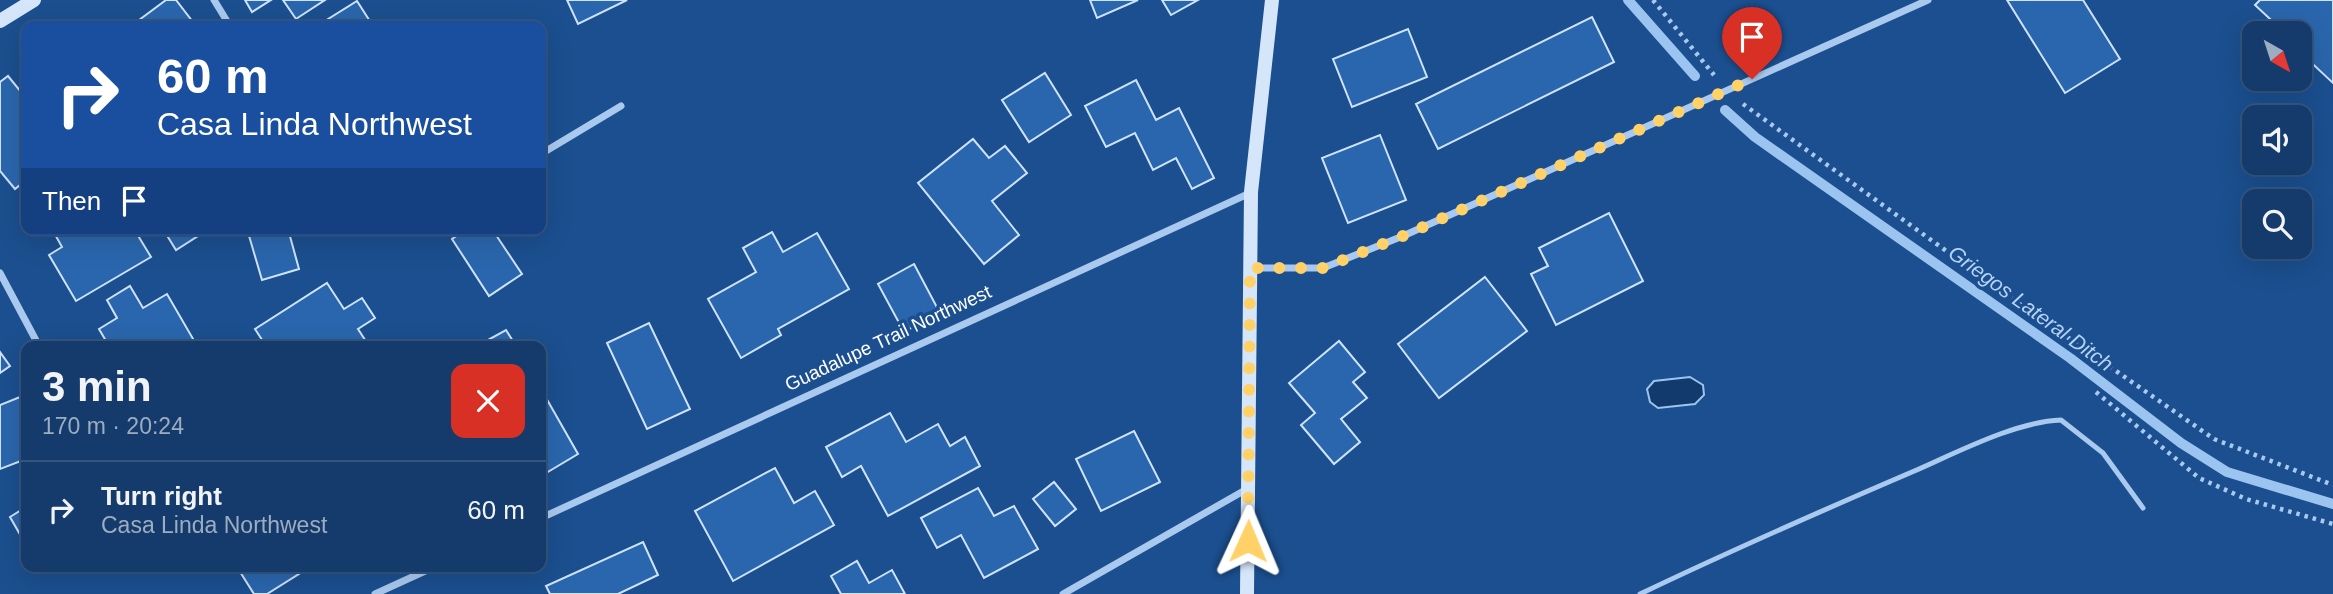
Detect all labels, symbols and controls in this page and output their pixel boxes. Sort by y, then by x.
pin [1722,7,1782,79]
icon: arrive [1733,18,1771,56]
north arrow [2242,21,2312,91]
map controls [2242,21,2312,259]
icon: right [42,49,133,140]
text: 60 m [157,49,269,103]
button: sound [2242,105,2312,175]
text: Casa Linda Northwest [157,106,472,142]
icon: arrive [115,182,153,220]
text: Then [42,186,101,216]
button: search [2242,189,2312,259]
water label: Griegos Lateral Ditch [1944,241,2118,375]
street label: Guadalupe Trail Northwest [782,281,995,395]
text: 3 min [42,363,152,410]
button: close [451,364,525,438]
text: 170 m · 20:24 [42,413,184,439]
text: Turn right [101,481,222,511]
icon: right [42,491,80,529]
text: 60 m [467,495,525,525]
position arrow [1211,504,1285,578]
text: Casa Linda Northwest [101,512,327,538]

